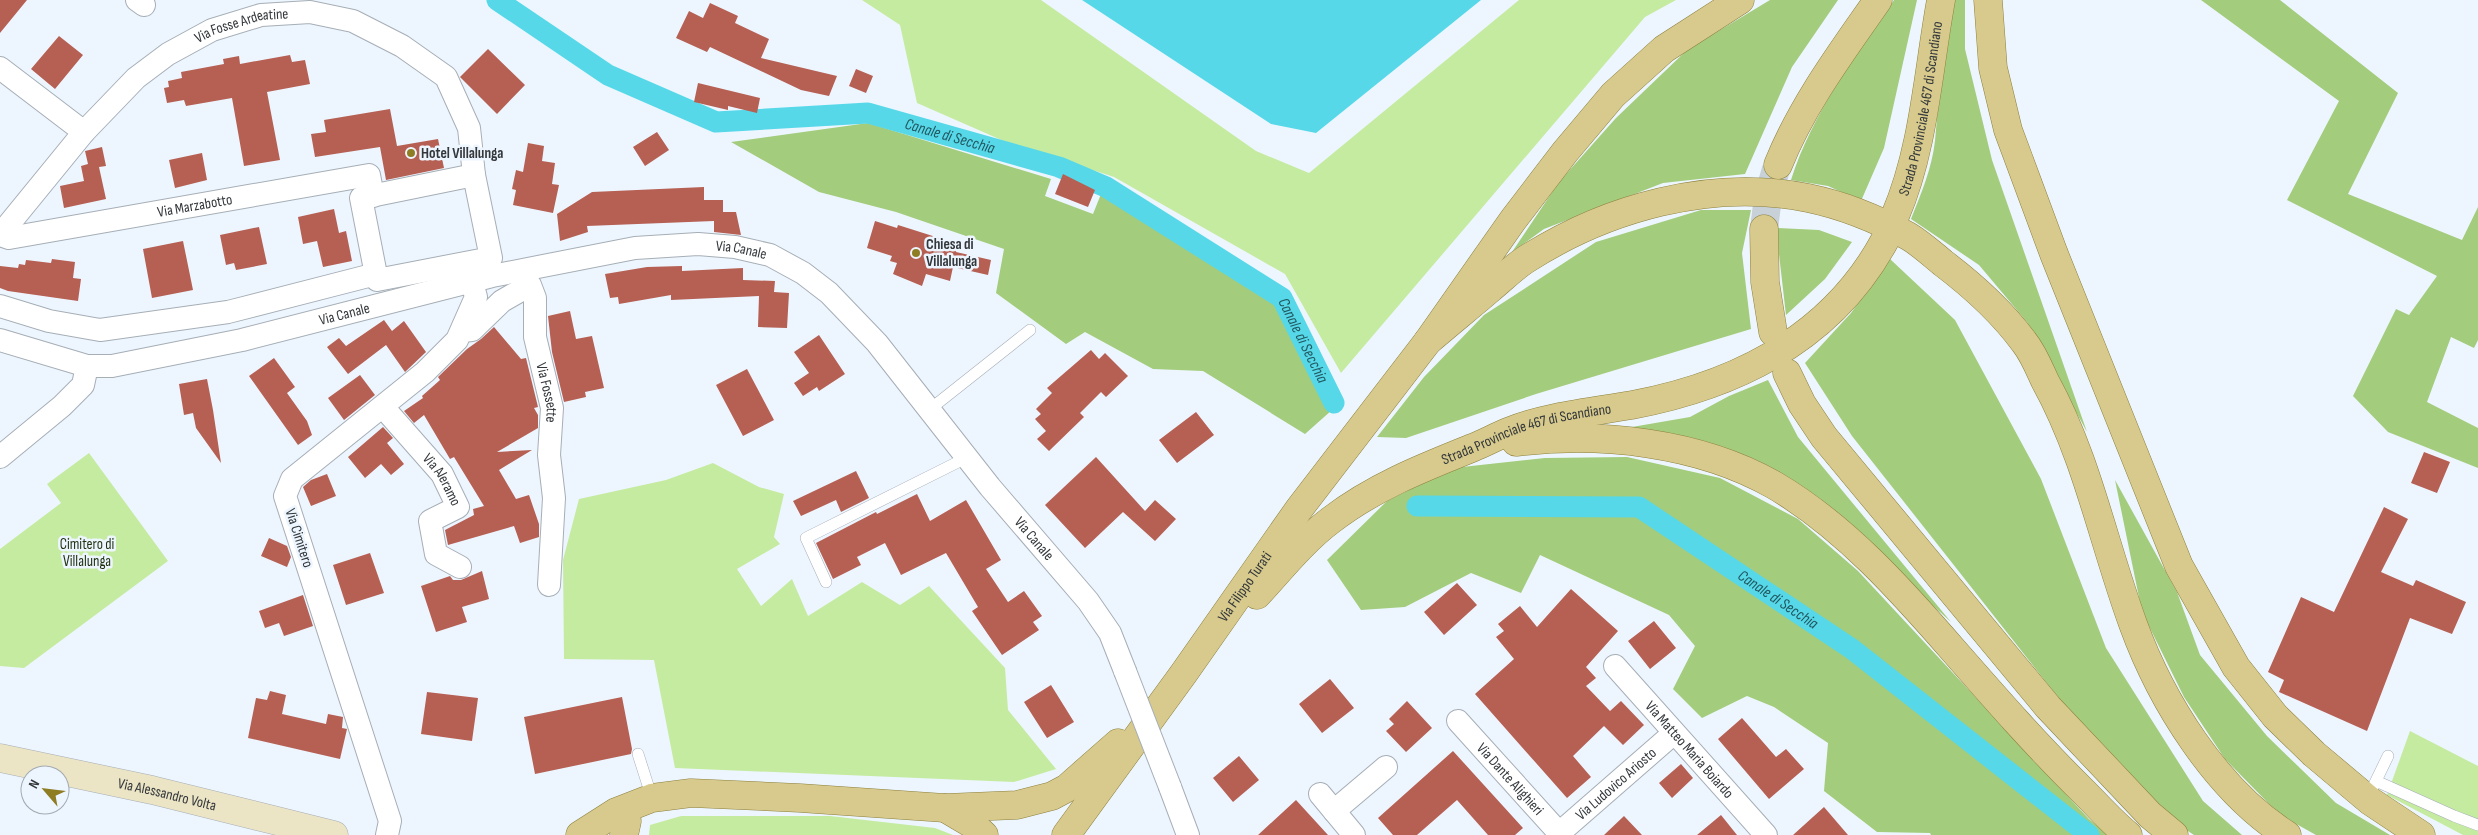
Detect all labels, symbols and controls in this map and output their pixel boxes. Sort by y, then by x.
street label: Via Fosse Ardeatine [191,4,289,47]
street label: Strada Provinciale 467 di Scandiano [1894,20,1947,198]
water label: Canale di Secchia [903,114,997,158]
place label: Hotel Villalunga [421,144,503,163]
marker: Hotel Villalunga [405,147,417,159]
street label: Via Marzabotto [156,190,234,221]
place label: Chiesa di Villalunga [926,235,977,271]
street label: Via Canale [715,236,769,263]
marker: Chiesa di Villalunga [910,247,922,259]
water label: Canale di Secchia [1274,295,1332,387]
street label: Via Canale [317,298,372,329]
street label: Via Fossette [532,361,562,423]
street label: Strada Provinciale 467 di Scandiano [1439,399,1612,469]
street label: Via Aleramo [419,449,465,509]
street label: Via Cimitero [281,506,317,570]
street label: Via Canale [1010,513,1058,564]
park label: Cimitero di Villalunga [60,535,115,571]
street label: Via Filippo Turati [1213,547,1276,626]
water label: Canale di Secchia [1734,566,1822,633]
street label: Via Matteo Maria Boiardo [1641,697,1738,802]
street label: Via Dante Alighieri [1473,739,1548,819]
street label: Via Ludovico Ariosto [1571,743,1660,824]
north arrow [20,765,70,815]
street label: Via Alessandro Volta [116,774,219,815]
text: N [25,777,43,791]

